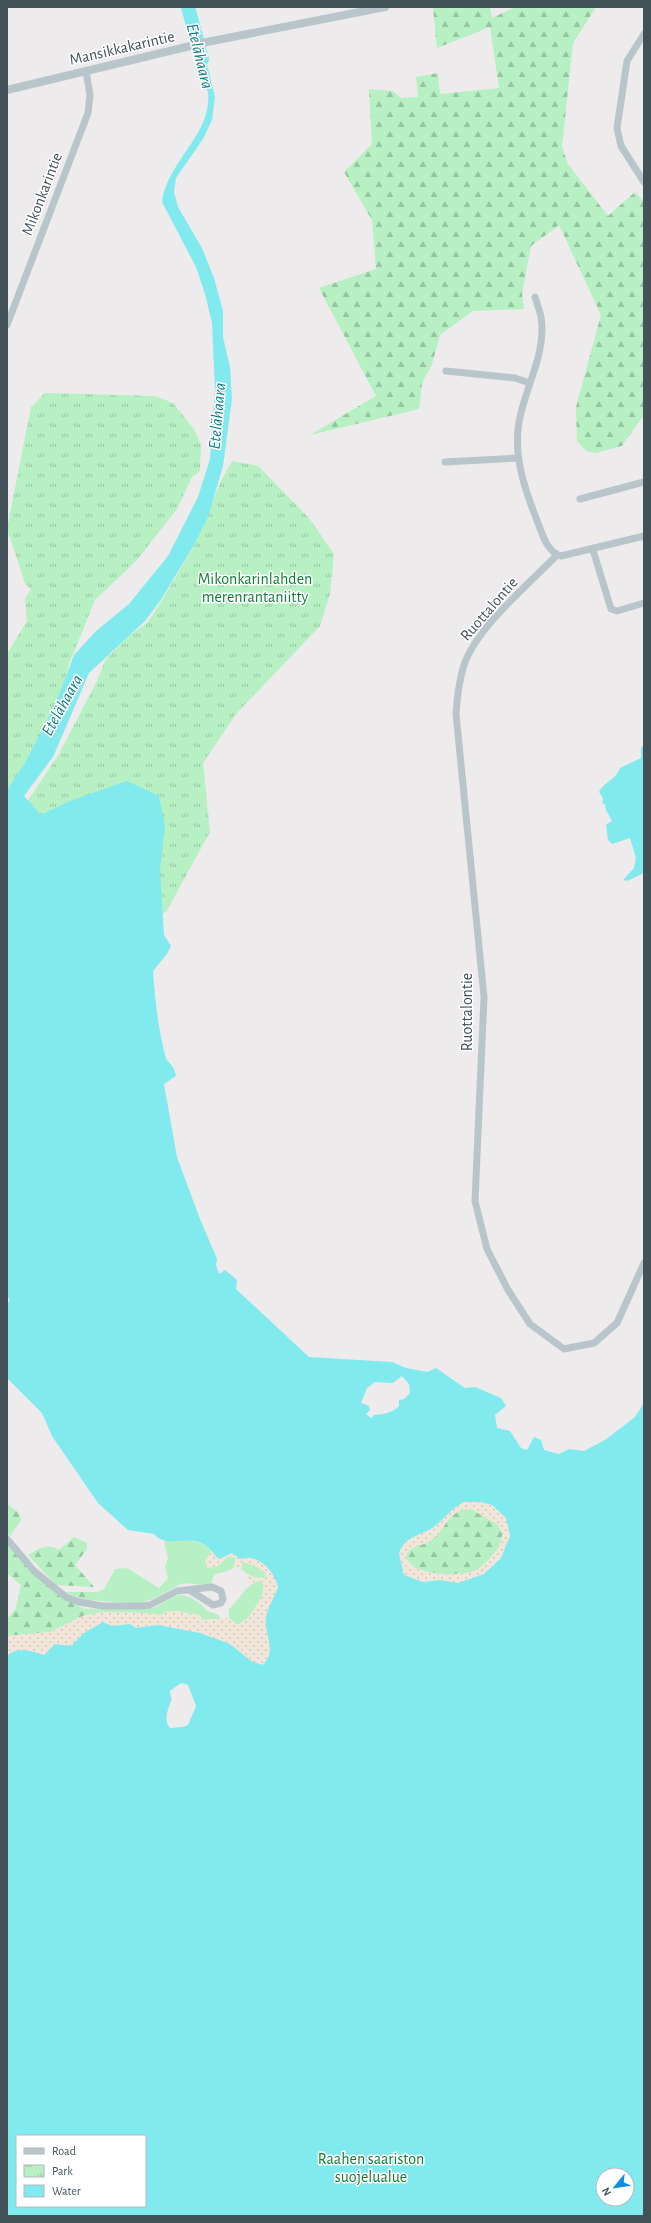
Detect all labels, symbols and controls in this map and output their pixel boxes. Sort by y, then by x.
water label: Etelähaara [184,22,216,90]
street label: Mansikkakarintie [68,28,176,68]
street label: Mikonkarintie [19,150,65,238]
water label: Etelähaara [206,382,228,450]
park label: Mikonkarinlahden merenrantaniitty [198,571,312,606]
street label: Ruottalontie [457,574,521,644]
water label: Etelähaara [38,672,86,738]
street label: Ruottalontie [459,973,475,1051]
legend [16,2135,146,2207]
text: Road [52,2145,76,2157]
park label: Raahen saariston suojelualue [318,2151,424,2186]
text: Park [52,2165,73,2177]
north arrow [595,2167,635,2207]
text: Water [52,2185,81,2197]
text: N [600,2186,613,2198]

